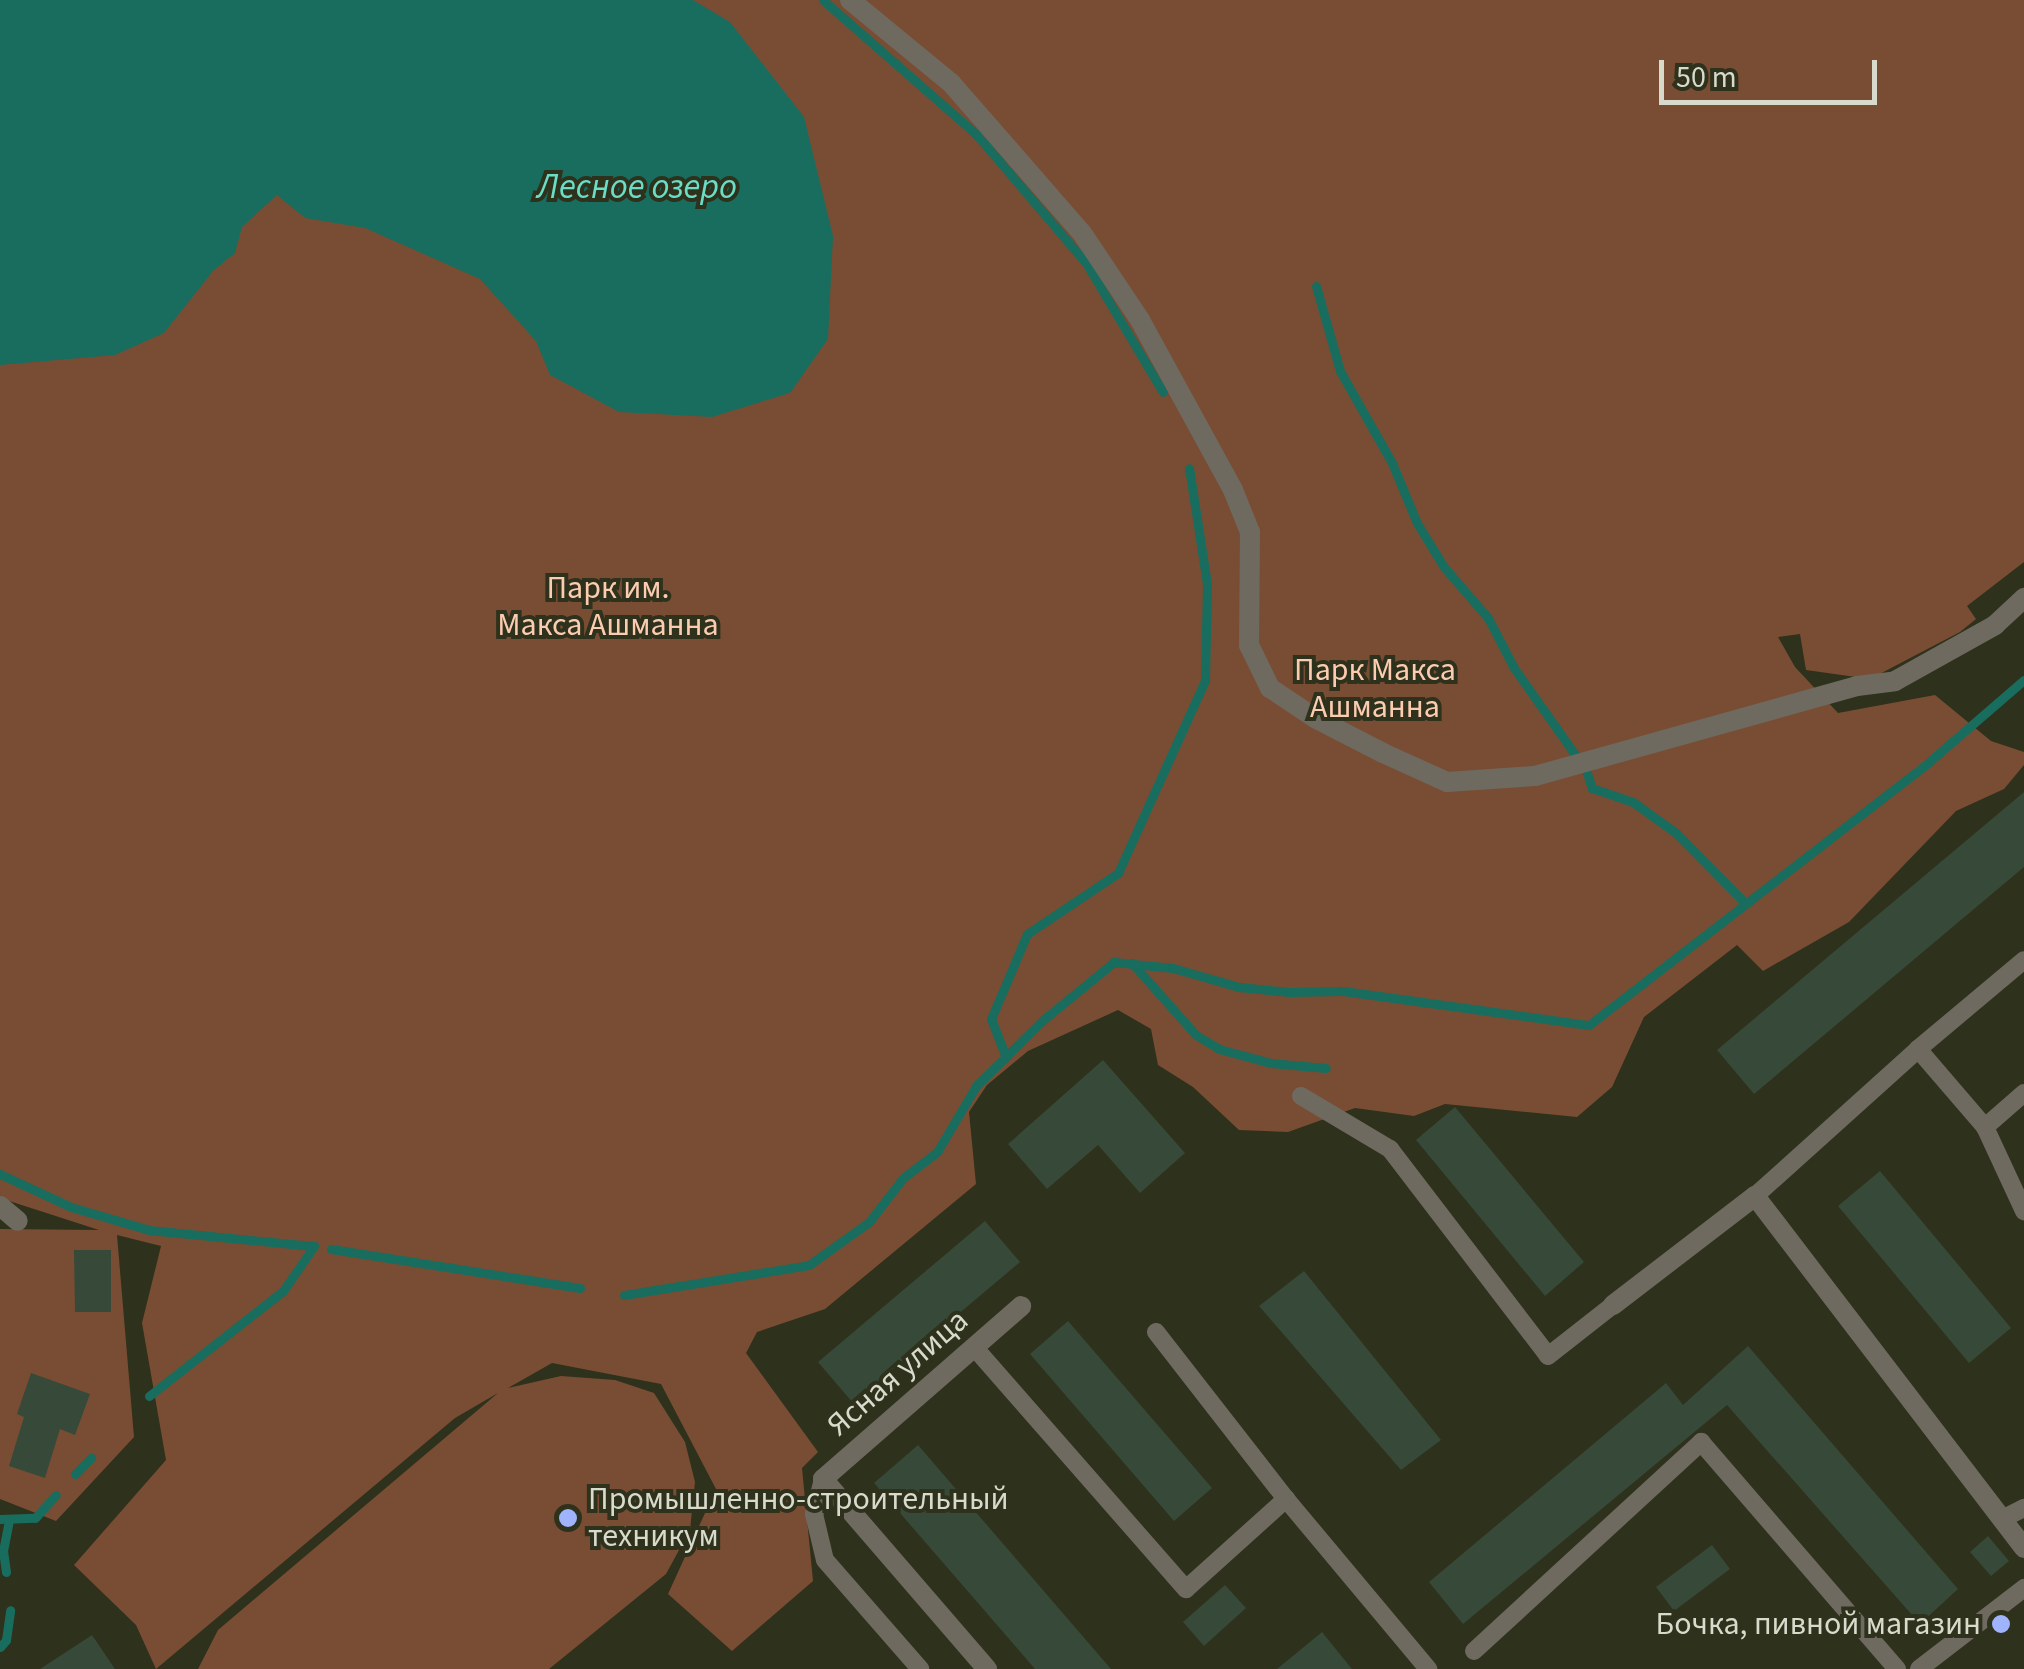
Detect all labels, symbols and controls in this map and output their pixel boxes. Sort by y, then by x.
scale bar [1664,40,1882,102]
text: 50 m [1676,56,1737,99]
water label: Лесное озеро [537,166,737,208]
park label: Парк им. Макса Ашманна [497,570,719,645]
park label: Парк Макса Ашманна [1294,652,1456,727]
street label: Ясная улица [820,1301,976,1445]
place label: Промышленно-строительный техникум [588,1481,1009,1556]
marker: Промышленно-строительный техникум [557,1507,579,1529]
place label: Бочка, пивной магазин [1656,1605,1981,1643]
marker: Бочка, пивной магазин [1990,1613,2012,1635]

